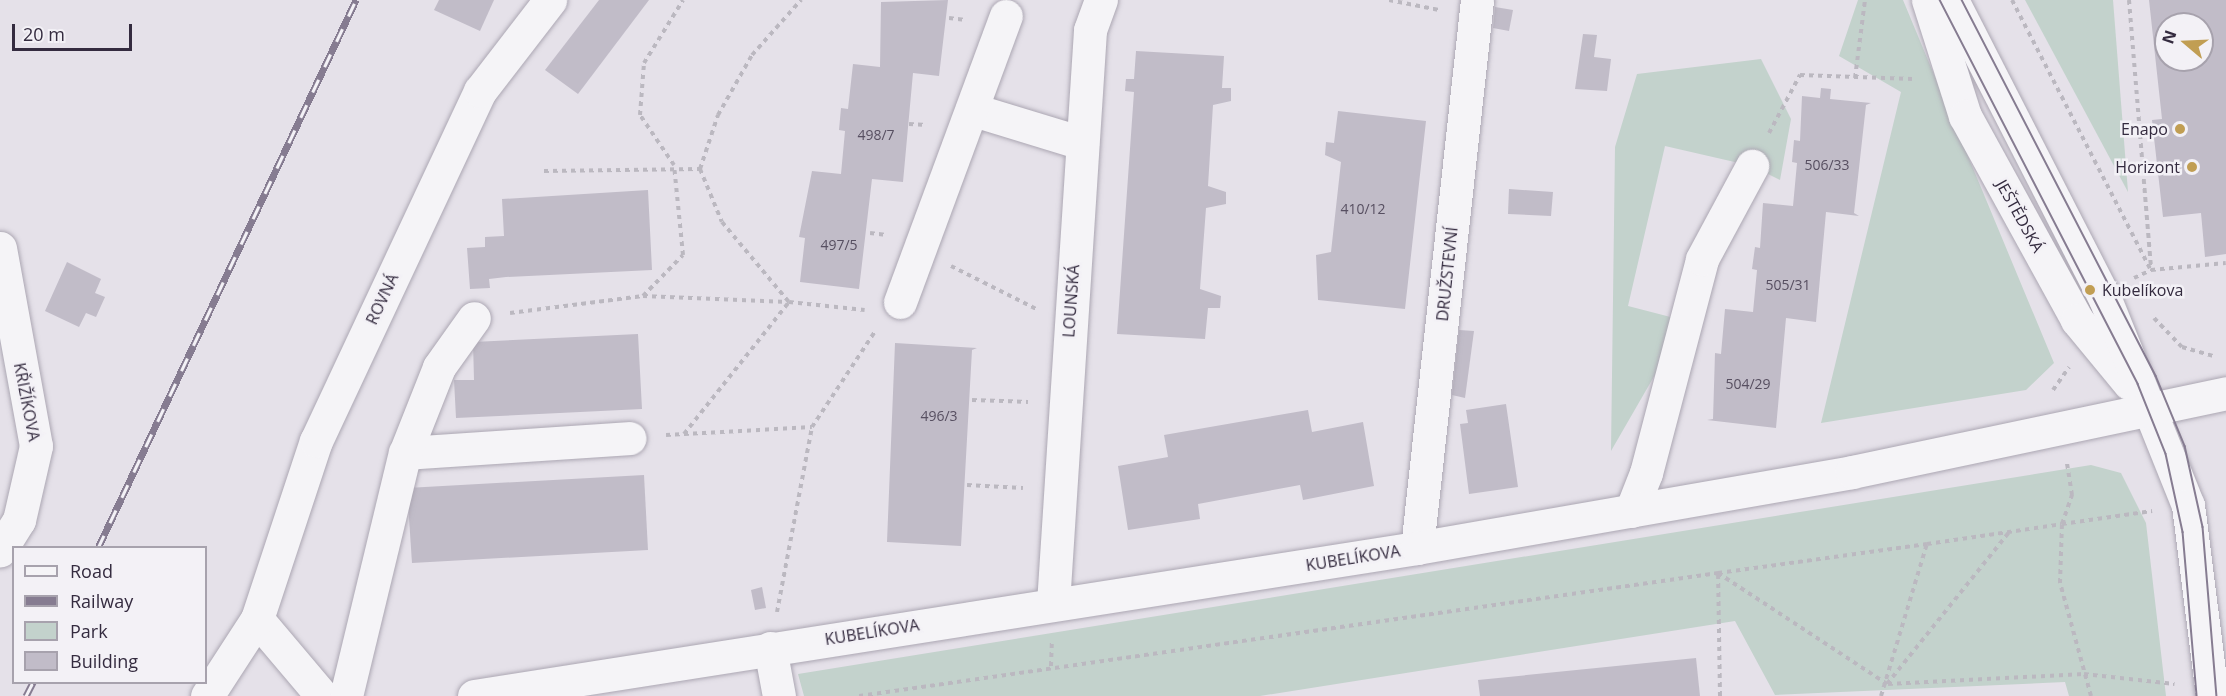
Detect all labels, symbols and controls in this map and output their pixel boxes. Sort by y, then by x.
scale bar [15,12,135,50]
north arrow [2154,12,2214,72]
text: 20 m [23,22,65,46]
text: N [2156,27,2181,47]
place label: Enapo [2121,119,2168,139]
marker: Enapo [2173,122,2187,136]
house number: 498/7 [857,127,895,143]
house number: 506/33 [1804,157,1850,173]
place label: Horizont [2115,157,2180,177]
marker: Horizont [2185,160,2199,174]
street label: JEŠTĚDSKÁ [1992,176,2048,256]
house number: 410/12 [1340,201,1386,217]
street label: DRUŽSTEVNÍ [1432,226,1462,322]
house number: 497/5 [820,237,858,253]
street label: LOUNSKÁ [1059,264,1083,338]
street label: ROVNÁ [362,270,402,328]
house number: 505/31 [1765,277,1811,293]
place label: Kubelíkova [2102,280,2183,300]
marker: Kubelíkova [2083,283,2097,297]
street label: KŘIŽÍKOVA [10,361,44,443]
house number: 504/29 [1725,376,1771,392]
house number: 496/3 [920,408,958,424]
street label: KUBELÍKOVA [1304,541,1402,575]
legend [12,546,207,684]
text: Road [70,559,113,583]
text: Railway [70,589,133,613]
street label: KUBELÍKOVA [823,615,921,649]
text: Park [70,619,108,643]
text: Building [70,649,138,673]

